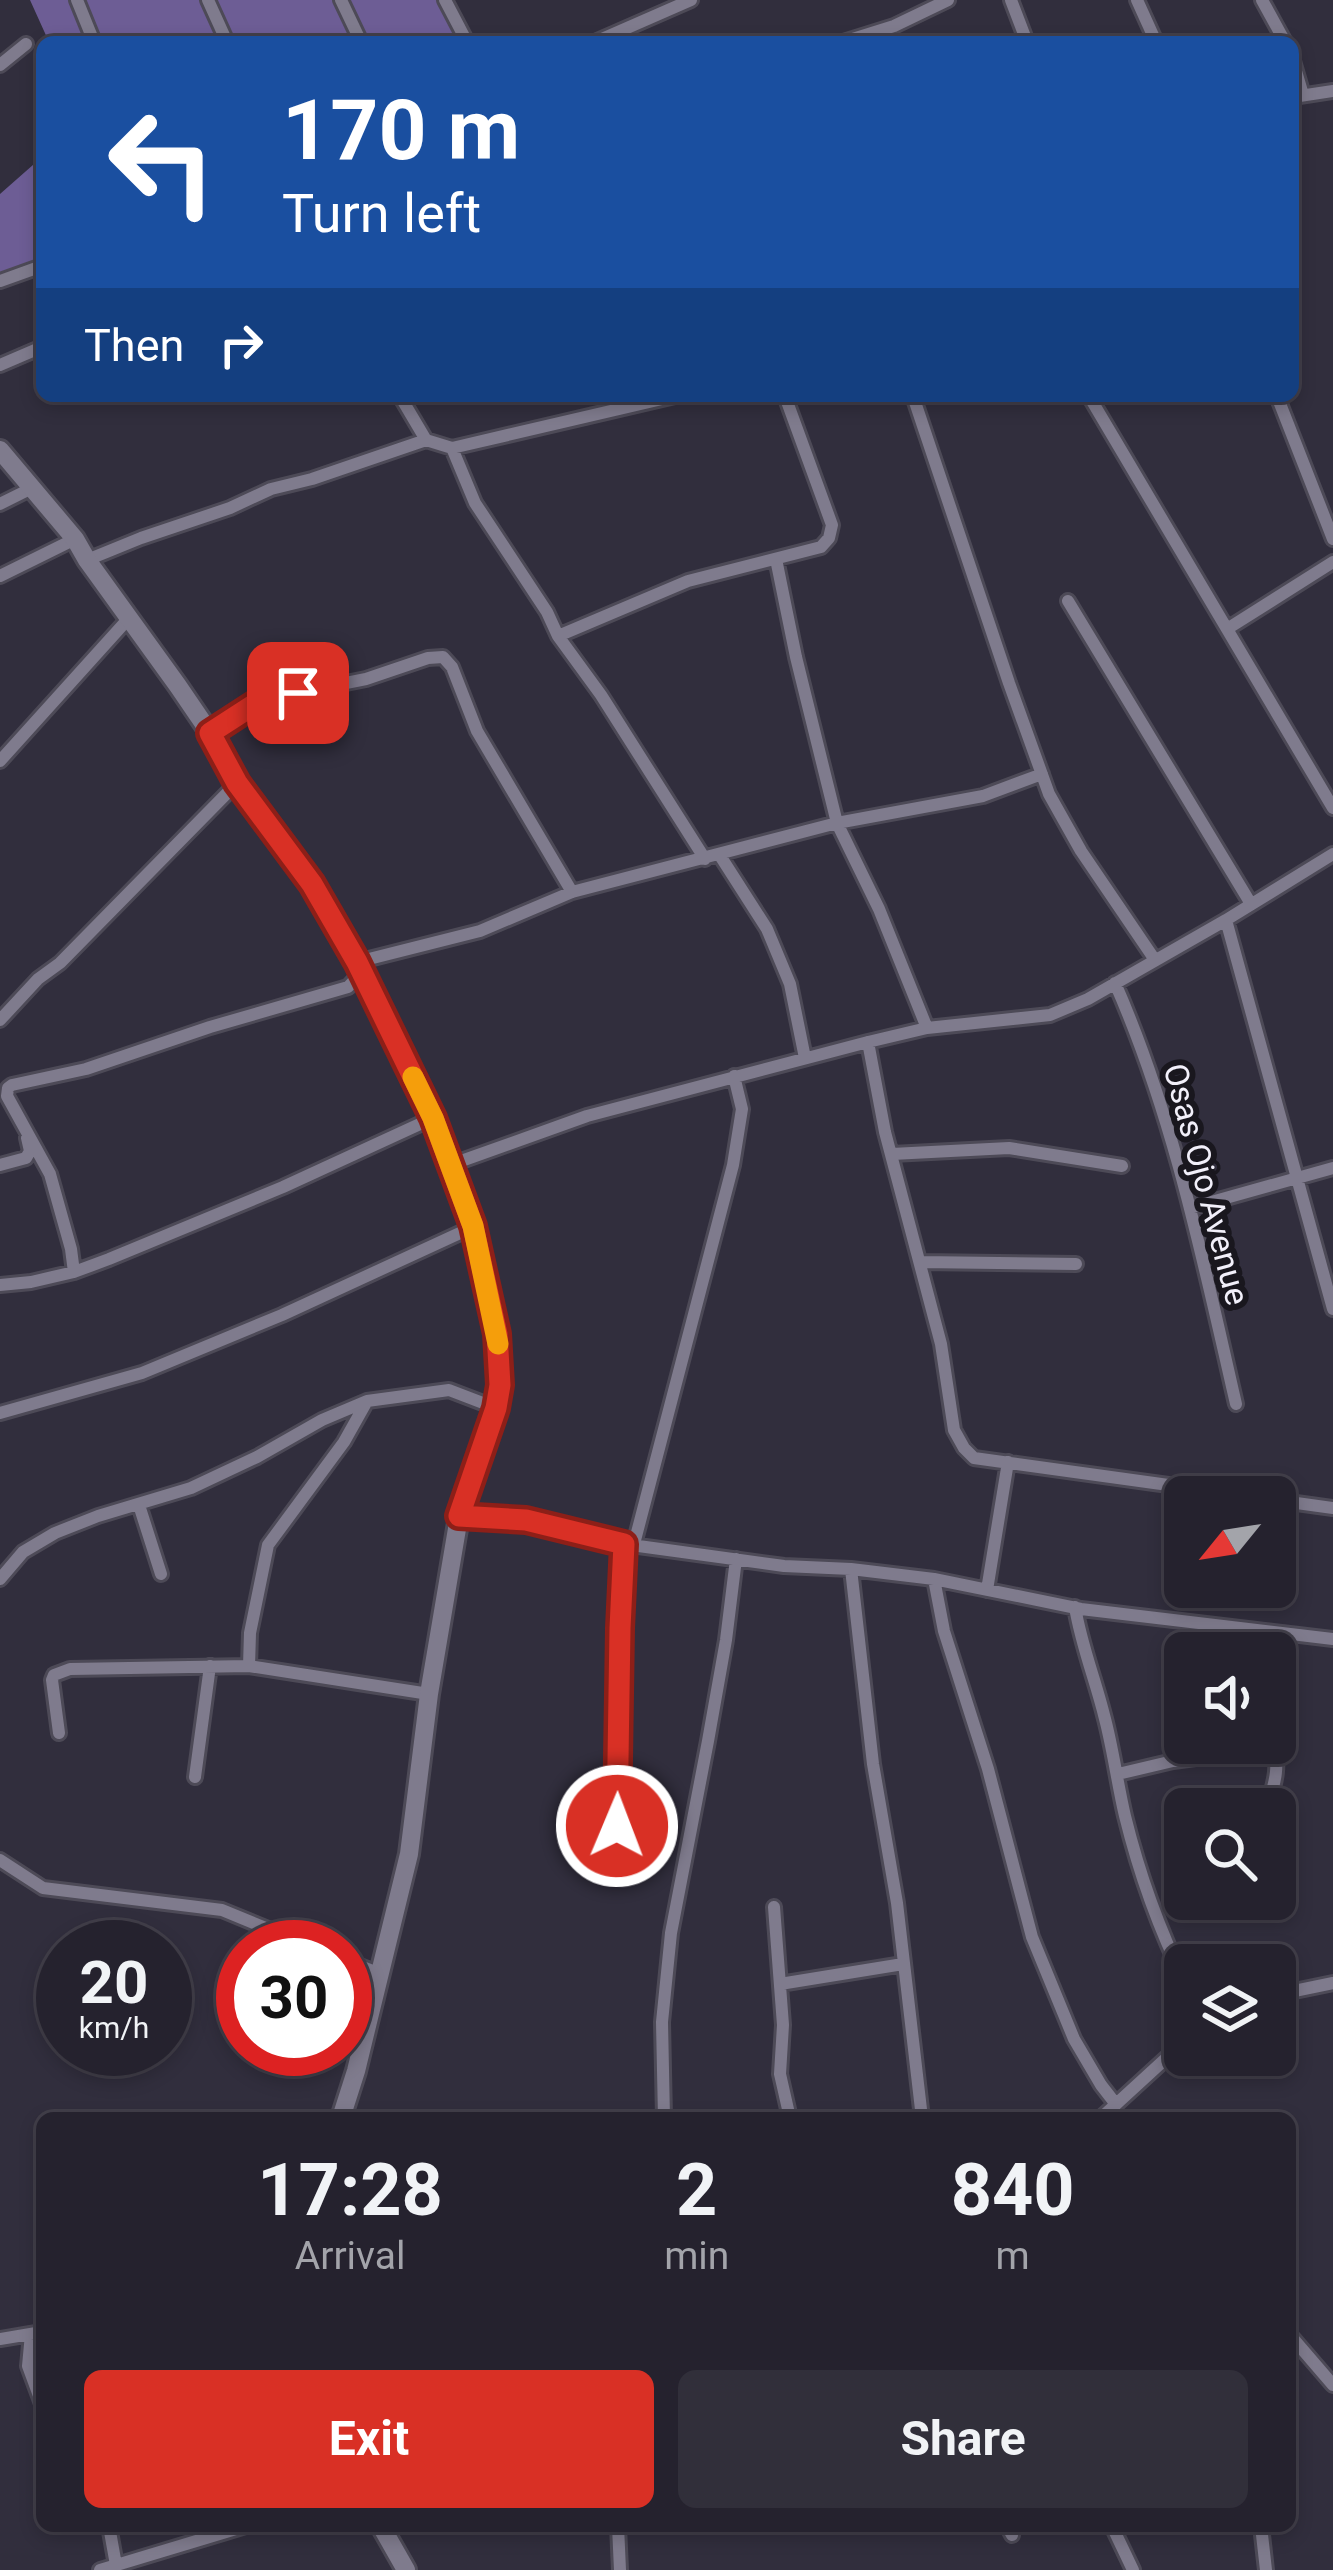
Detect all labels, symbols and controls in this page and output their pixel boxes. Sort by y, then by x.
text: 170 m [282,81,520,180]
icon: left [84,84,240,240]
text: Turn left [282,182,481,245]
icon: right [208,312,274,378]
text: Then [84,319,184,372]
pin [247,642,349,744]
icon: arrive [265,660,331,726]
street label: Osas Ojo Avenue [1156,1059,1258,1309]
north arrow [1164,1476,1296,1608]
map controls [1164,1476,1296,2076]
button: sound [1164,1632,1296,1764]
position arrow [554,1763,680,1889]
button: search [1164,1788,1296,1920]
speed limit sign: 30 [216,1920,372,2076]
button: layers [1164,1944,1296,2076]
text: 20 [80,1947,148,2018]
text: km/h [79,2010,149,2045]
text: 17:28 [257,2148,443,2233]
text: 2 [676,2148,717,2233]
text: 840 [951,2148,1075,2233]
text: Arrival [295,2233,405,2279]
text: min [664,2233,729,2279]
text: m [996,2233,1030,2279]
button: Exit [84,2370,654,2508]
button: Share [678,2370,1248,2508]

